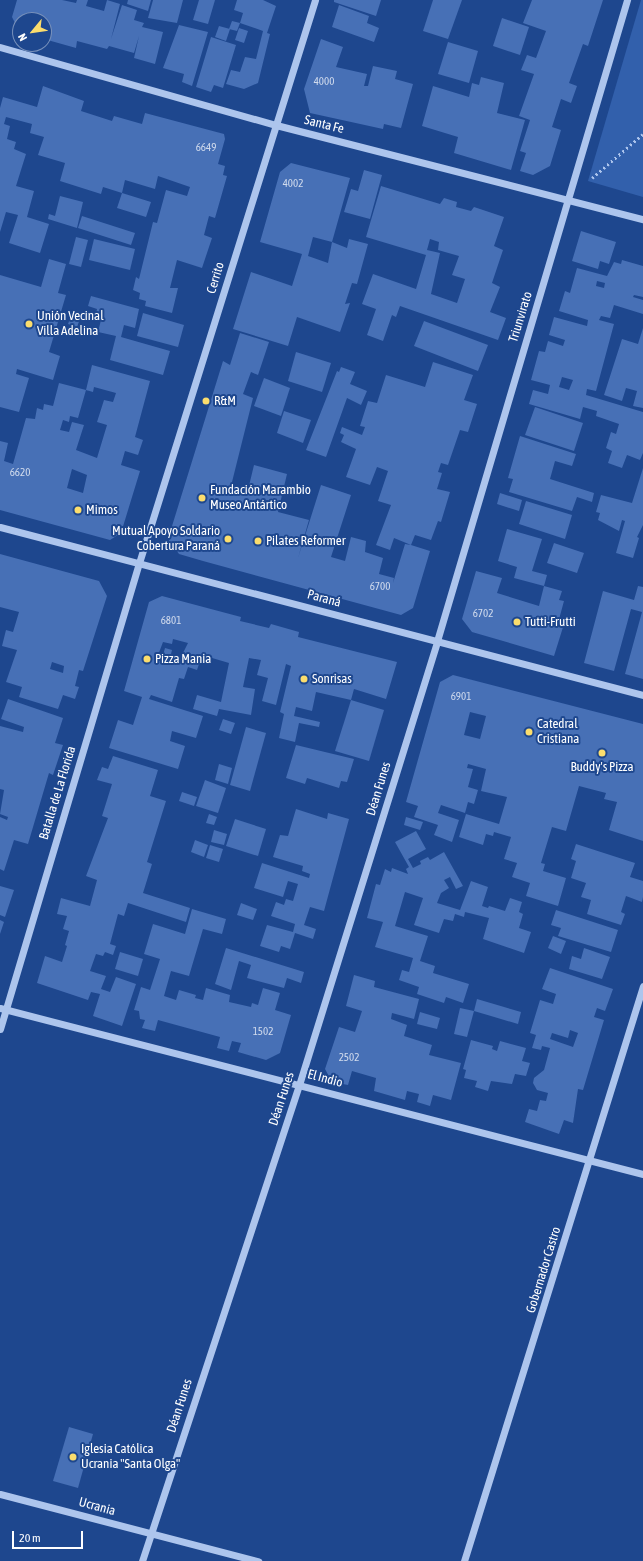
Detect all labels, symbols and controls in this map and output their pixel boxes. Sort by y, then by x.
north arrow [12,12,52,52]
text: N [16,32,29,43]
house number: 4000 [314,74,334,88]
street label: Santa Fe [303,113,345,137]
house number: 6649 [196,140,216,154]
house number: 4002 [283,176,303,190]
street label: Cerrito [204,260,228,296]
street label: Triunvirato [506,290,536,344]
place label: Unión Vecinal Villa Adelina [37,309,104,340]
marker: Unión Vecinal Villa Adelina [24,319,34,329]
place label: R&M [214,393,236,409]
marker: R&M [201,396,211,406]
house number: 6620 [10,465,30,479]
place label: Fundación Marambio Museo Antártico [210,483,311,514]
marker: Fundación Marambio Museo Antártico [197,493,207,503]
place label: Mimos [86,502,118,518]
marker: Mimos [73,505,83,515]
place label: Mutual Apoyo Soldario Cobertura Paraná [112,524,220,555]
place label: Pilates Reformer [266,533,346,549]
marker: Mutual Apoyo Soldario Cobertura Paraná [223,534,233,544]
marker: Pilates Reformer [253,536,263,546]
house number: 6700 [370,579,390,593]
street label: Paraná [306,587,342,611]
house number: 6702 [473,606,493,620]
house number: 6801 [161,613,181,627]
place label: Tutti-Frutti [525,614,576,630]
marker: Tutti-Frutti [512,617,522,627]
place label: Pizza Mania [155,651,211,667]
marker: Pizza Mania [142,654,152,664]
place label: Sonrisas [312,671,352,687]
marker: Sonrisas [299,674,309,684]
house number: 6901 [451,689,471,703]
place label: Catedral Cristiana [537,717,579,748]
marker: Catedral Cristiana [524,727,534,737]
street label: Batalla de La Florida [36,744,80,842]
marker: Buddy's Pizza [597,748,607,758]
place label: Buddy's Pizza [570,759,634,775]
street label: Déan Funes [363,760,395,818]
house number: 1502 [253,1024,273,1038]
house number: 2502 [339,1050,359,1064]
street label: El Indio [306,1067,344,1091]
street label: Déan Funes [266,1070,298,1128]
street label: Gobernador Castro [523,1225,565,1315]
street label: Déan Funes [164,1377,196,1435]
place label: Iglesia Católica Ucrania "Santa Olga" [81,1442,180,1473]
marker: Iglesia Católica Ucrania "Santa Olga" [68,1452,78,1462]
street label: Ucrania [77,1495,117,1519]
scale bar [14,1523,85,1549]
text: 20 m [19,1531,41,1545]

